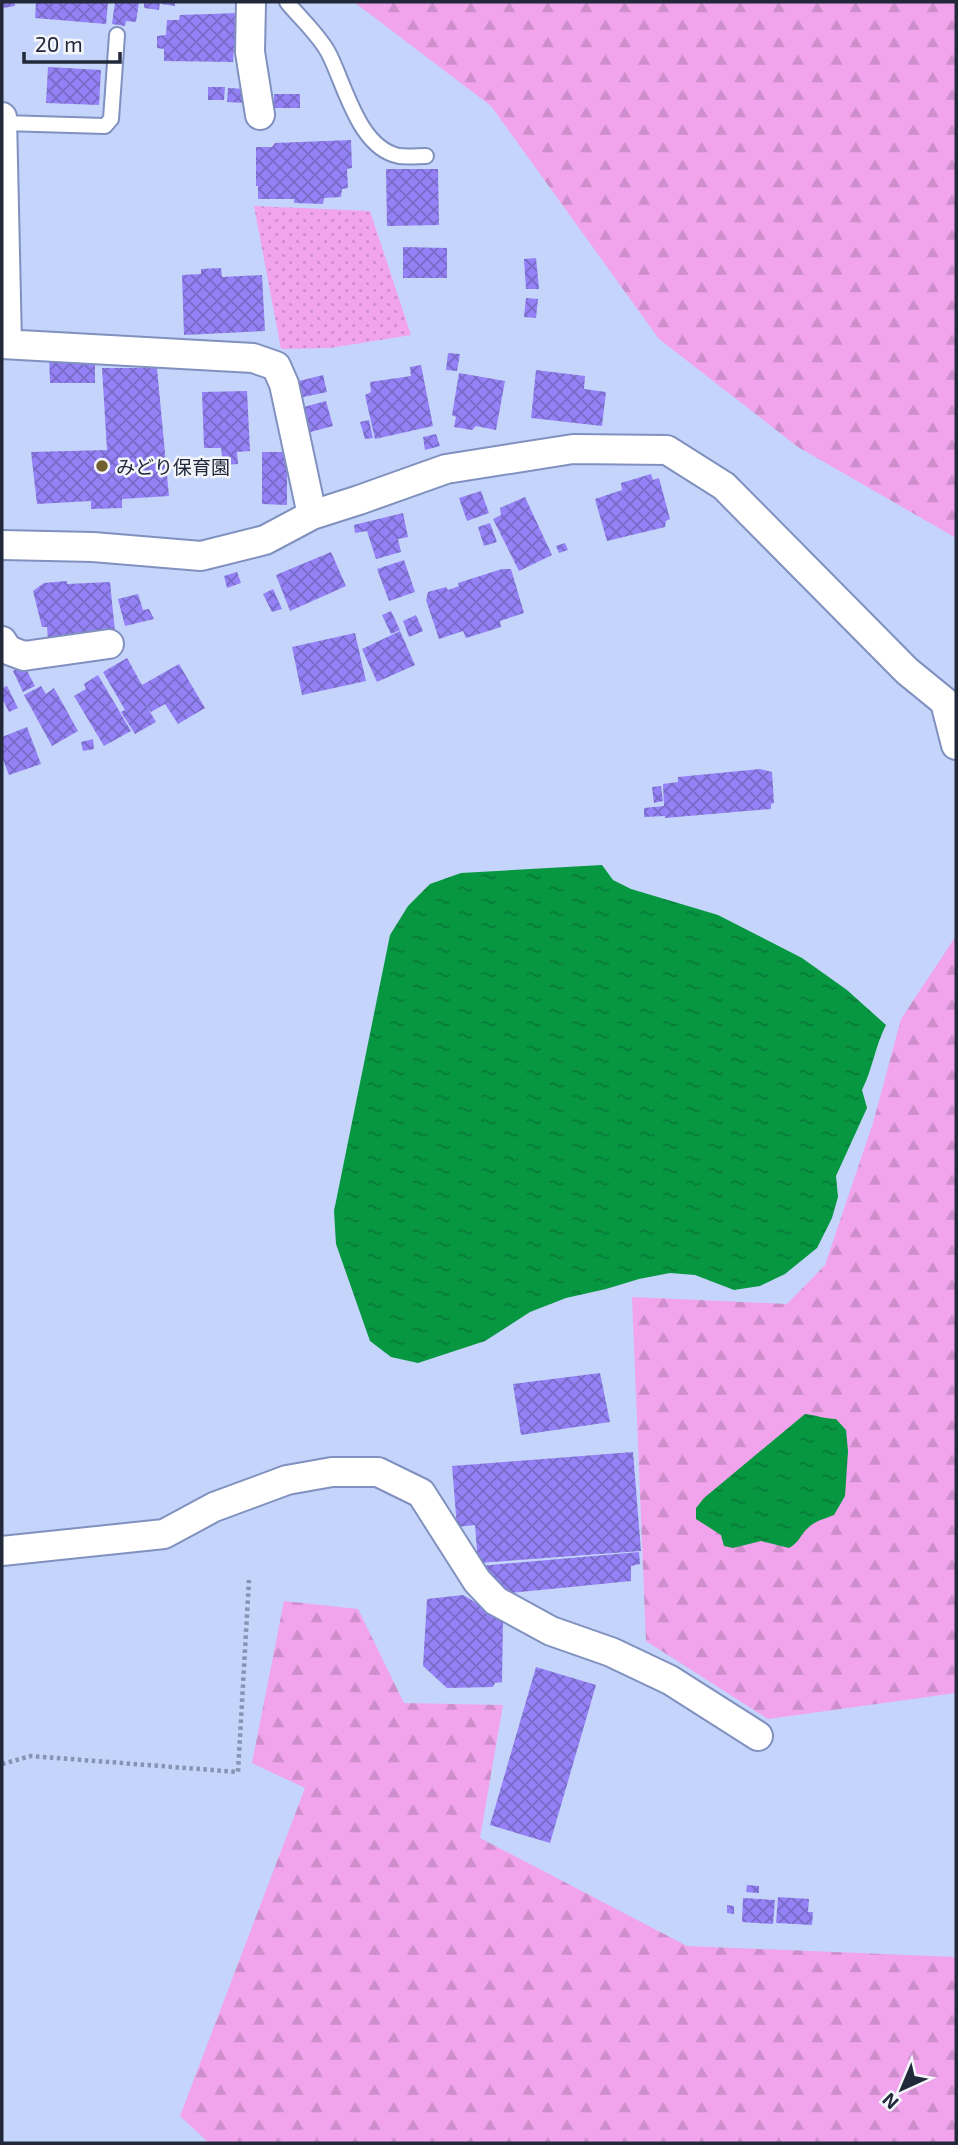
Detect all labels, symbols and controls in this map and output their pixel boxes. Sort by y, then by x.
scale bar [24,21,121,65]
text: 20 m [35,31,83,56]
place label: みどり保育園 [116,455,230,478]
marker: みどり保育園 [94,458,110,474]
north arrow [867,2054,937,2124]
text: N [877,2089,903,2115]

